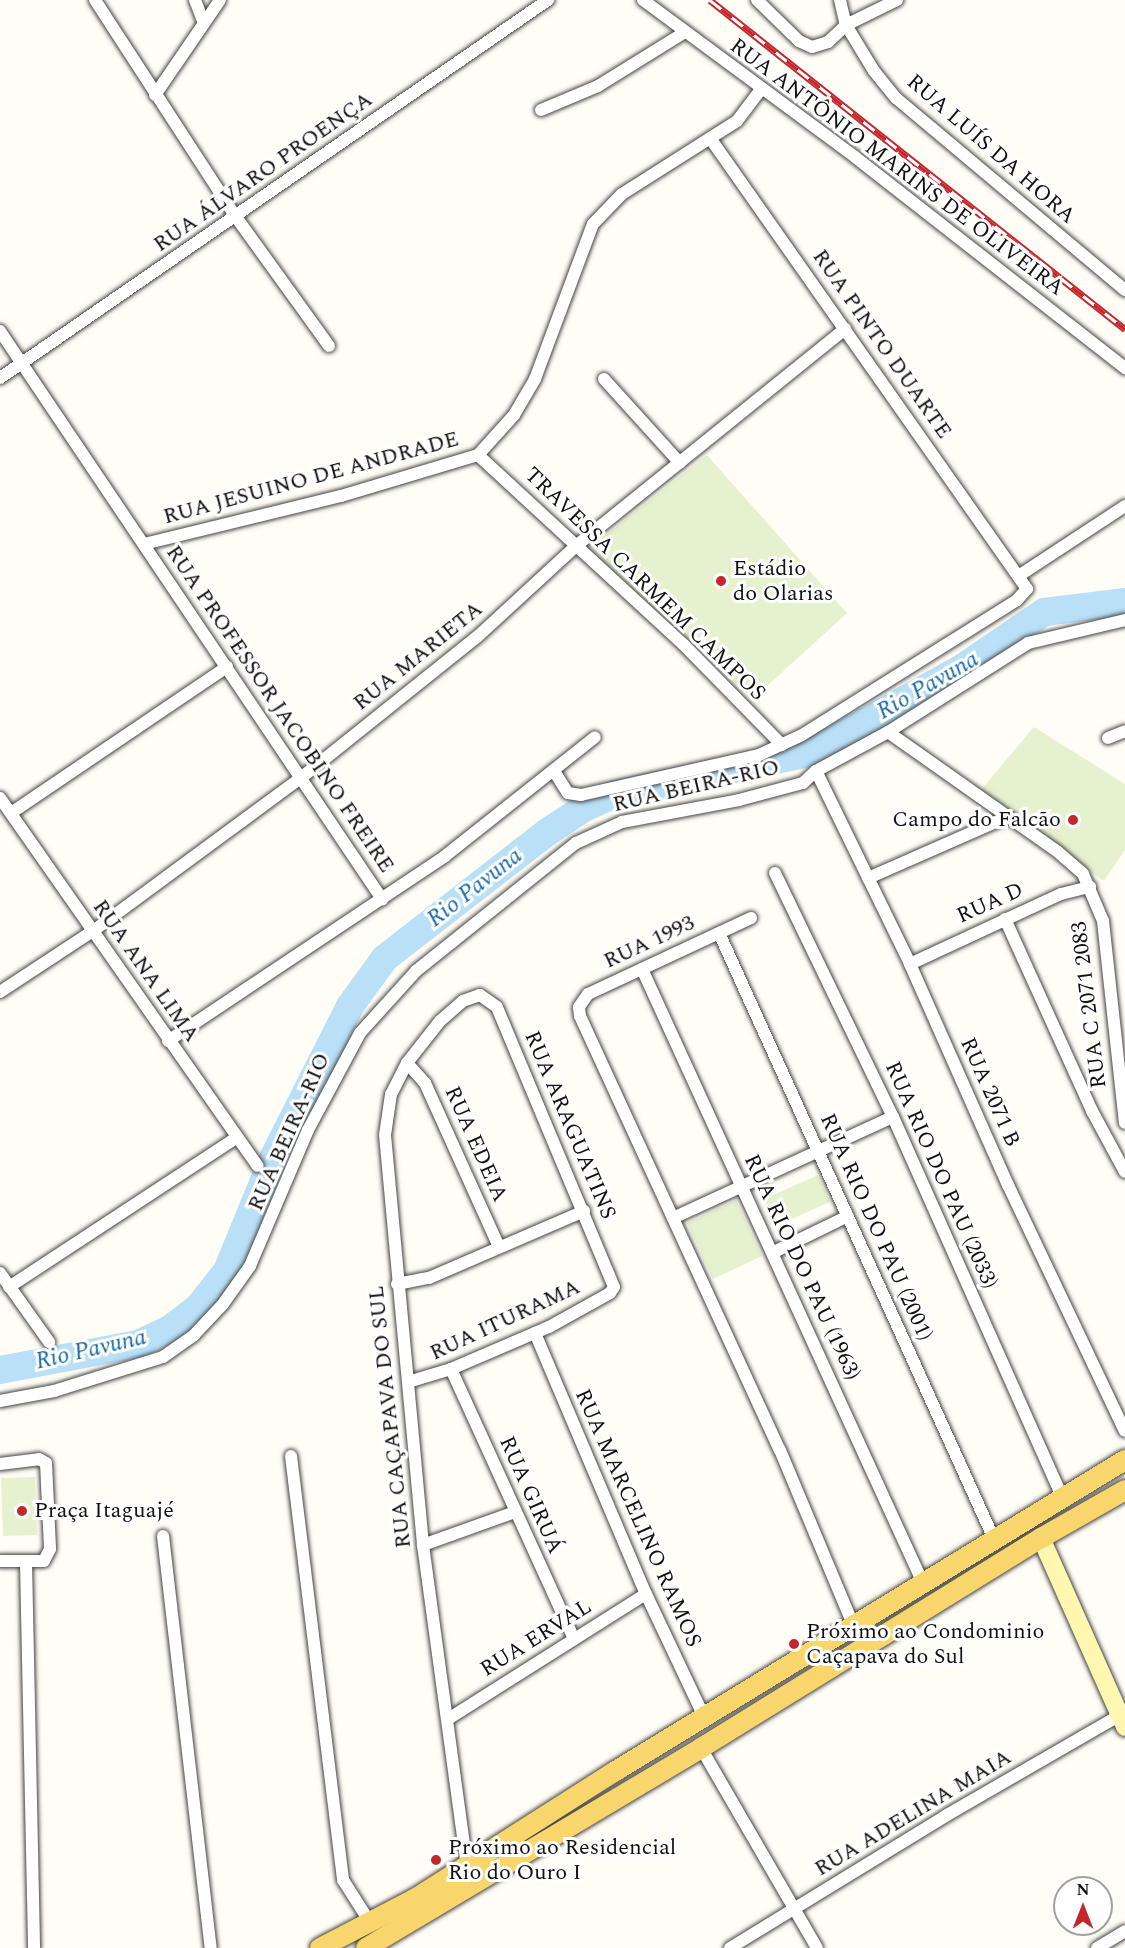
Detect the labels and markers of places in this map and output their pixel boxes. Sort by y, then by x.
place label: Estádio do Olarias [733,555,834,606]
marker: Estádio do Olarias [714,574,728,588]
place label: Campo do Falcão [892,807,1061,833]
marker: Campo do Falcão [1066,813,1080,827]
place label: Praça Itaguajé [34,1498,174,1524]
marker: Praça Itaguajé [15,1504,29,1518]
place label: Próximo ao Condominio Caçapava do Sul [806,1618,1044,1670]
marker: Próximo ao Condominio Caçapava do Sul [787,1637,801,1651]
place label: Próximo ao Residencial Rio do Ouro I [448,1834,676,1886]
marker: Próximo ao Residencial Rio do Ouro I [429,1853,443,1867]

